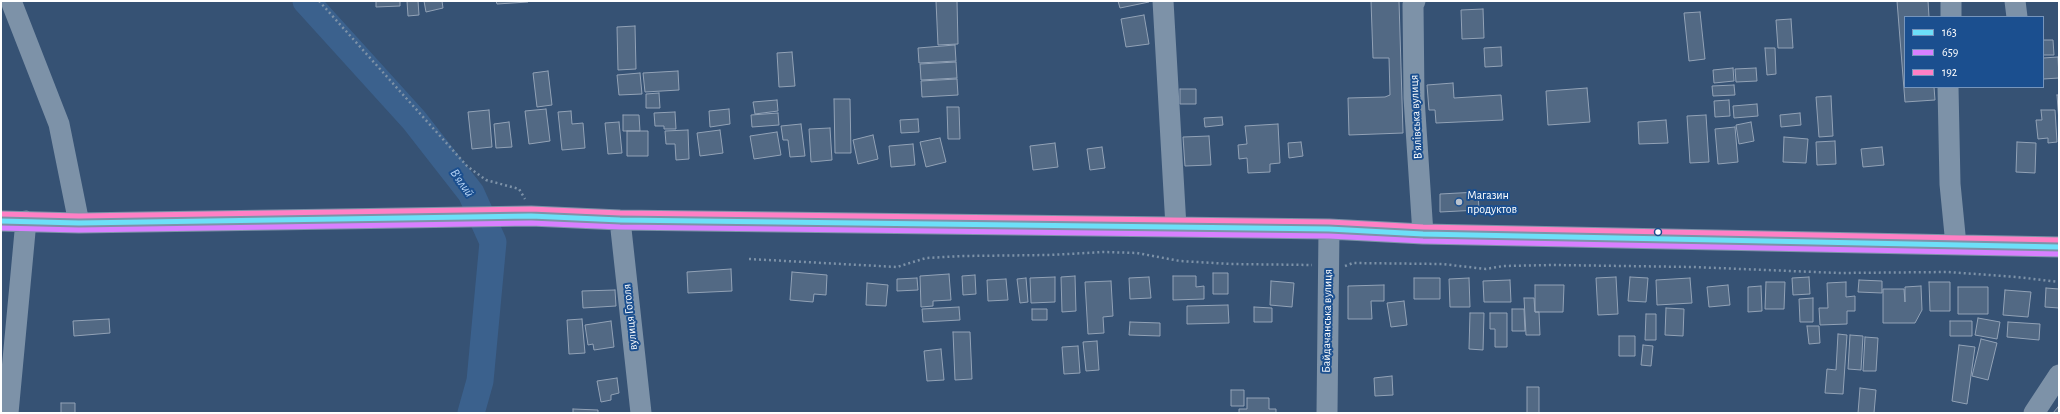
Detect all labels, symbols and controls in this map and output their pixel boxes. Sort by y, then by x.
legend [1904,16,2044,88]
text: 163 [1942,26,1957,38]
text: 659 [1942,46,1958,58]
text: 192 [1942,66,1957,78]
street label: В’ялівська вулиця [1407,74,1425,160]
water label: В'ялий [447,166,477,200]
place label: Магазин продуктов [1467,188,1517,216]
marker: Магазин продуктов [1454,197,1464,207]
unlabelled marker [1653,227,1663,237]
street label: Байдачанська вулиця [1319,269,1335,373]
street label: вулиця Гоголя [619,283,641,351]

